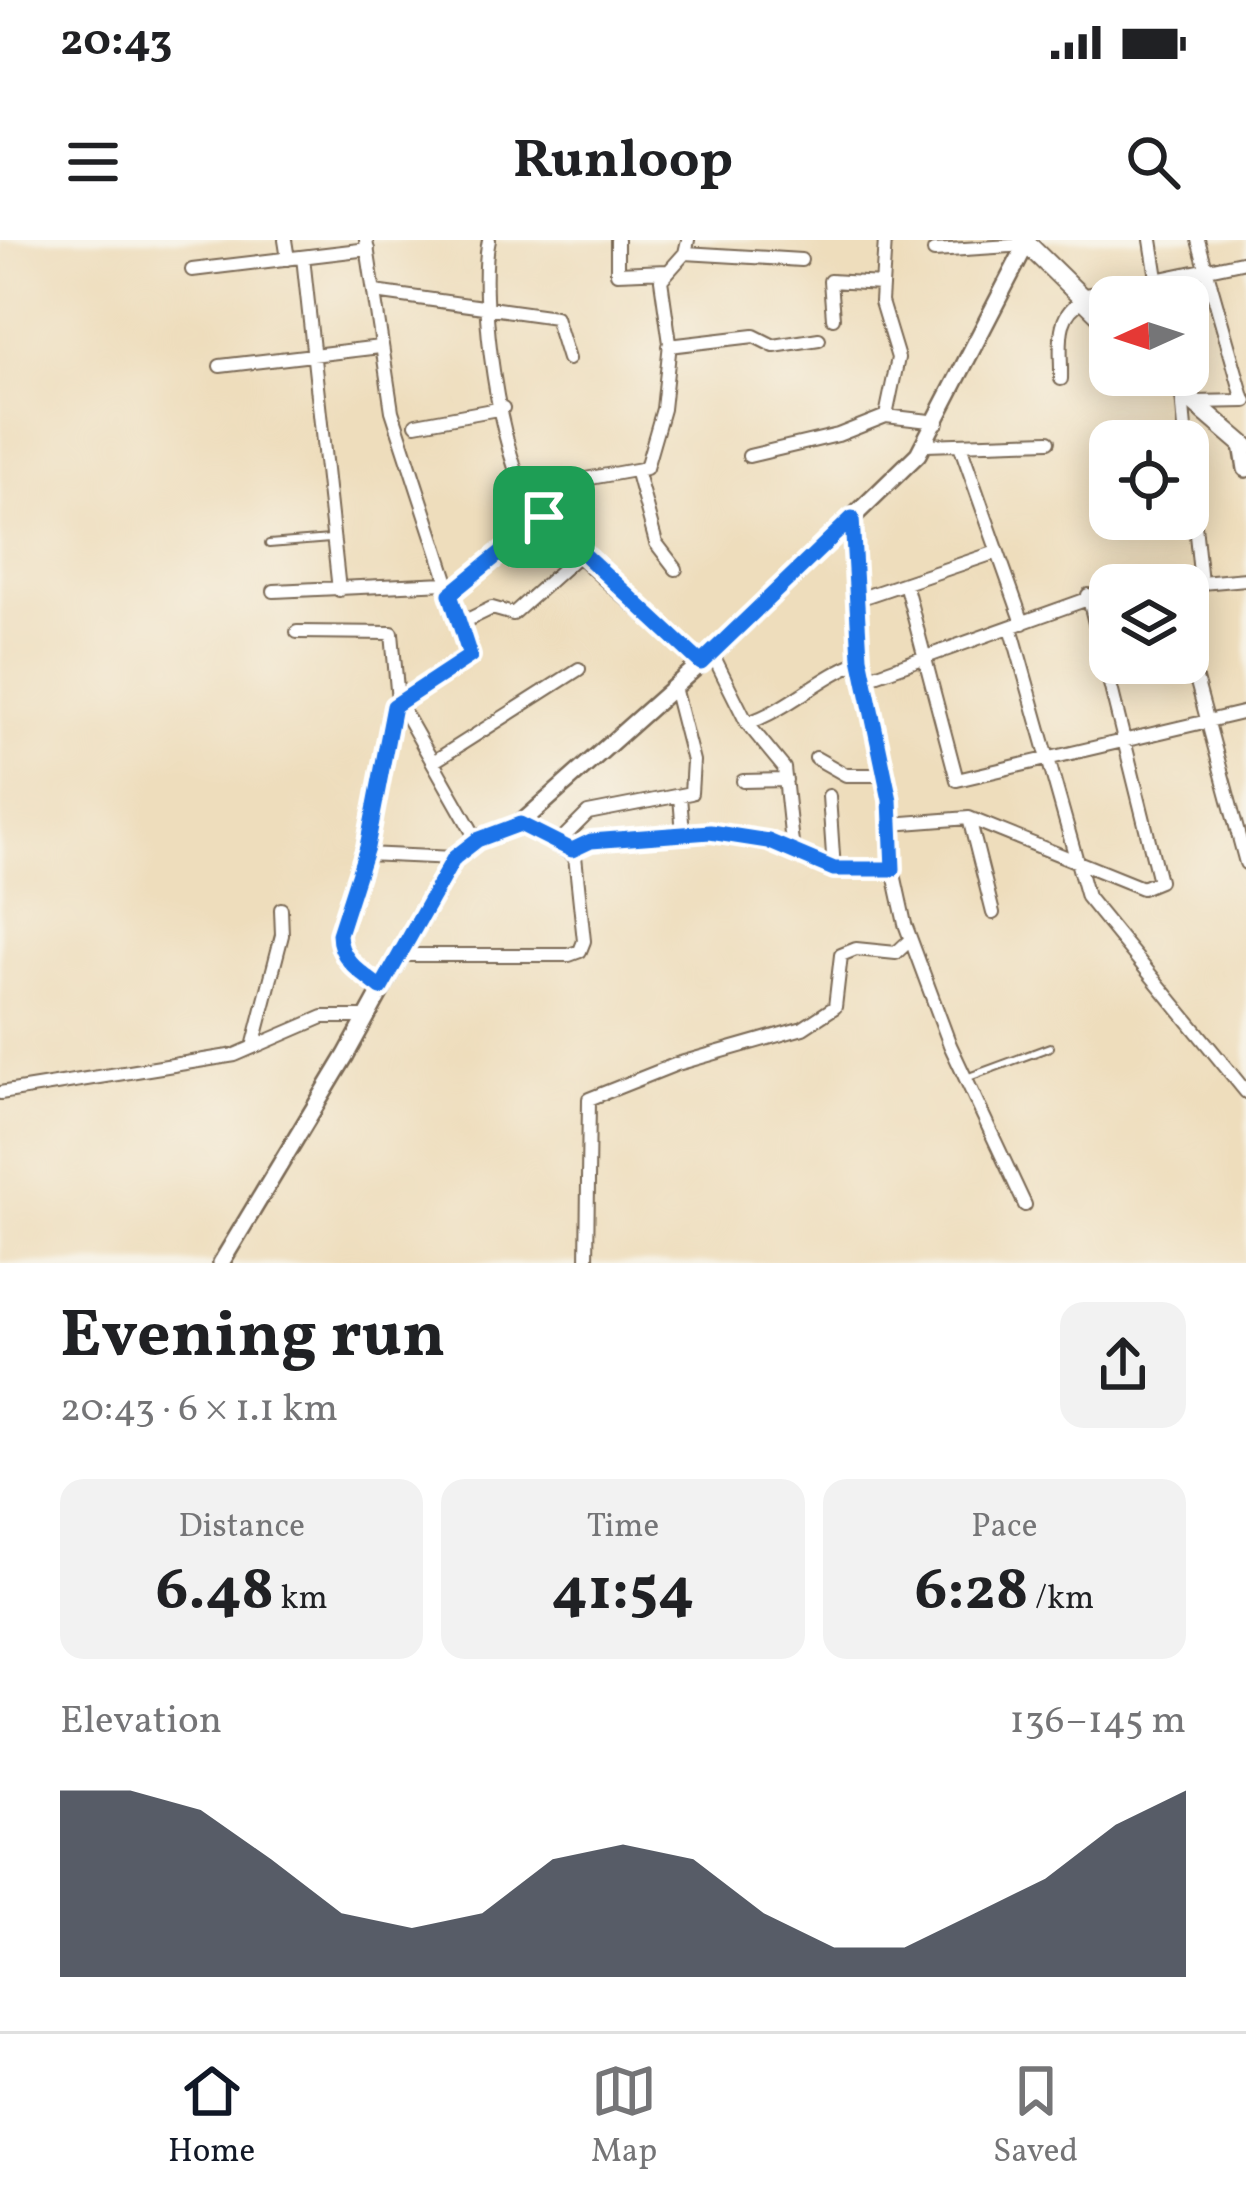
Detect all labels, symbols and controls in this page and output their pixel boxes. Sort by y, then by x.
text: 20:43 [60,11,172,74]
text: Runloop [513,125,733,200]
icon: menu [60,129,126,195]
icon: search [1120,129,1186,195]
north arrow [1089,276,1209,396]
map controls [1089,276,1209,684]
button: locate [1089,420,1209,540]
pin [493,466,595,568]
icon: arrive [511,484,577,550]
button: layers [1089,564,1209,684]
text: Evening run [60,1292,446,1384]
button: share [1060,1302,1186,1428]
text: 20:43 · 6 × 1.1 km [60,1383,338,1437]
text: Distance [179,1505,305,1551]
text: Time [587,1505,659,1551]
text: Pace [971,1505,1037,1551]
text: 6.48 [156,1551,274,1634]
text: 41:54 [552,1551,694,1634]
text: 6:28 [914,1551,1028,1634]
text: km [274,1577,328,1623]
text: /km [1028,1577,1094,1623]
text: Elevation [60,1695,222,1749]
text: 136–145 m [1010,1695,1186,1749]
tab: Home [168,2058,255,2176]
tab: Map [591,2058,657,2176]
tab: Saved [993,2058,1078,2176]

